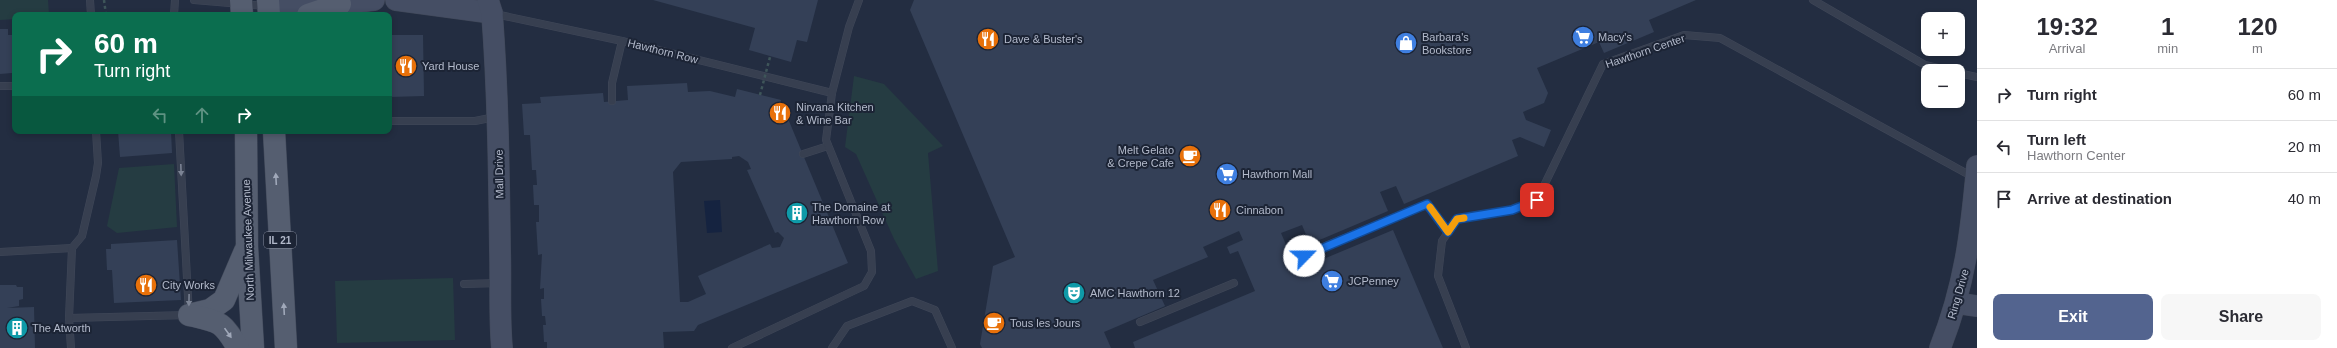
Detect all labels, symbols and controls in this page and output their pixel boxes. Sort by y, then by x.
map controls [1921,12,1965,108]
button: + [1921,12,1965,56]
text: 19:32 [2036,13,2098,40]
text: 1 [2161,13,2174,40]
text: 120 [2238,13,2278,40]
supermarket icon: Macy's [1570,24,1596,50]
restaurant icon: Dave & Buster's [975,26,1001,52]
icon: right [28,28,80,80]
text: 60 m [94,28,158,59]
shop icon: Barbara's Bookstore [1393,30,1419,56]
place label: Barbara's Bookstore [1422,31,1472,56]
place label: Macy's [1598,31,1632,43]
street label: Hawthorn Center [1604,32,1687,70]
place label: Dave & Buster's [1004,33,1083,45]
street label: Hawthorn Row [627,36,700,66]
text: Arrival [2049,41,2086,56]
text: min [2157,41,2178,56]
text: m [2252,41,2263,56]
restaurant icon: Yard House [393,53,419,79]
place label: Yard House [422,60,479,72]
text: Turn right [94,61,170,81]
button: − [1921,64,1965,108]
icon: right [1993,84,2015,106]
text: Turn right [2027,86,2097,103]
text: 60 m [2288,86,2321,103]
restaurant icon: Nirvana Kitchen & Wine Bar [767,100,793,126]
place label: Nirvana Kitchen & Wine Bar [796,101,874,126]
icon: left [149,104,171,126]
icon: ahead [191,104,213,126]
icon: right [233,104,255,126]
text: Turn left [2027,131,2086,148]
icon: left [1993,136,2015,158]
text: 20 m [2288,138,2321,155]
cafe icon: Melt Gelato & Crepe Cafe [1177,143,1203,169]
place label: Melt Gelato & Crepe Cafe [1107,144,1174,169]
text: Hawthorn Center [2027,148,2125,163]
street label: Mall Drive [493,149,505,199]
supermarket icon: Hawthorn Mall [1214,161,1240,187]
one-way arrow [178,164,185,176]
place label: Hawthorn Mall [1242,168,1312,180]
one-way arrow [273,173,280,185]
street label: North Milwaukee Avenue [240,179,256,301]
pin [1520,183,1554,217]
icon: arrive [1993,188,2015,210]
icon: arrive [1526,189,1548,211]
text: Arrive at destination [2027,190,2172,207]
text: 40 m [2288,190,2321,207]
restaurant icon: Cinnabon [1207,197,1233,223]
building icon: The Domaine at Hawthorn Row [784,200,810,226]
place label: The Domaine at Hawthorn Row [812,201,890,226]
place label: Cinnabon [1236,204,1283,216]
road number: IL 21 [264,232,296,248]
position arrow [1283,235,1325,277]
supermarket icon: JCPenney [1319,268,1345,294]
street label: Ring Drive [1945,268,1971,320]
restaurant icon: City Works [133,272,159,298]
place label: JCPenney [1348,275,1399,287]
place label: City Works [162,279,215,291]
theatre icon: AMC Hawthorn 12 [1061,280,1087,306]
place label: AMC Hawthorn 12 [1090,287,1180,299]
one-way arrow [186,294,192,307]
button: Exit [1993,294,2153,340]
button: Share [2161,294,2321,340]
one-way arrow [280,303,287,315]
cafe icon: Tous les Jours [981,310,1007,336]
building icon: The Atworth [4,315,30,341]
place label: Tous les Jours [1010,317,1081,329]
place label: The Atworth [32,322,91,334]
one-way arrow [225,328,232,339]

